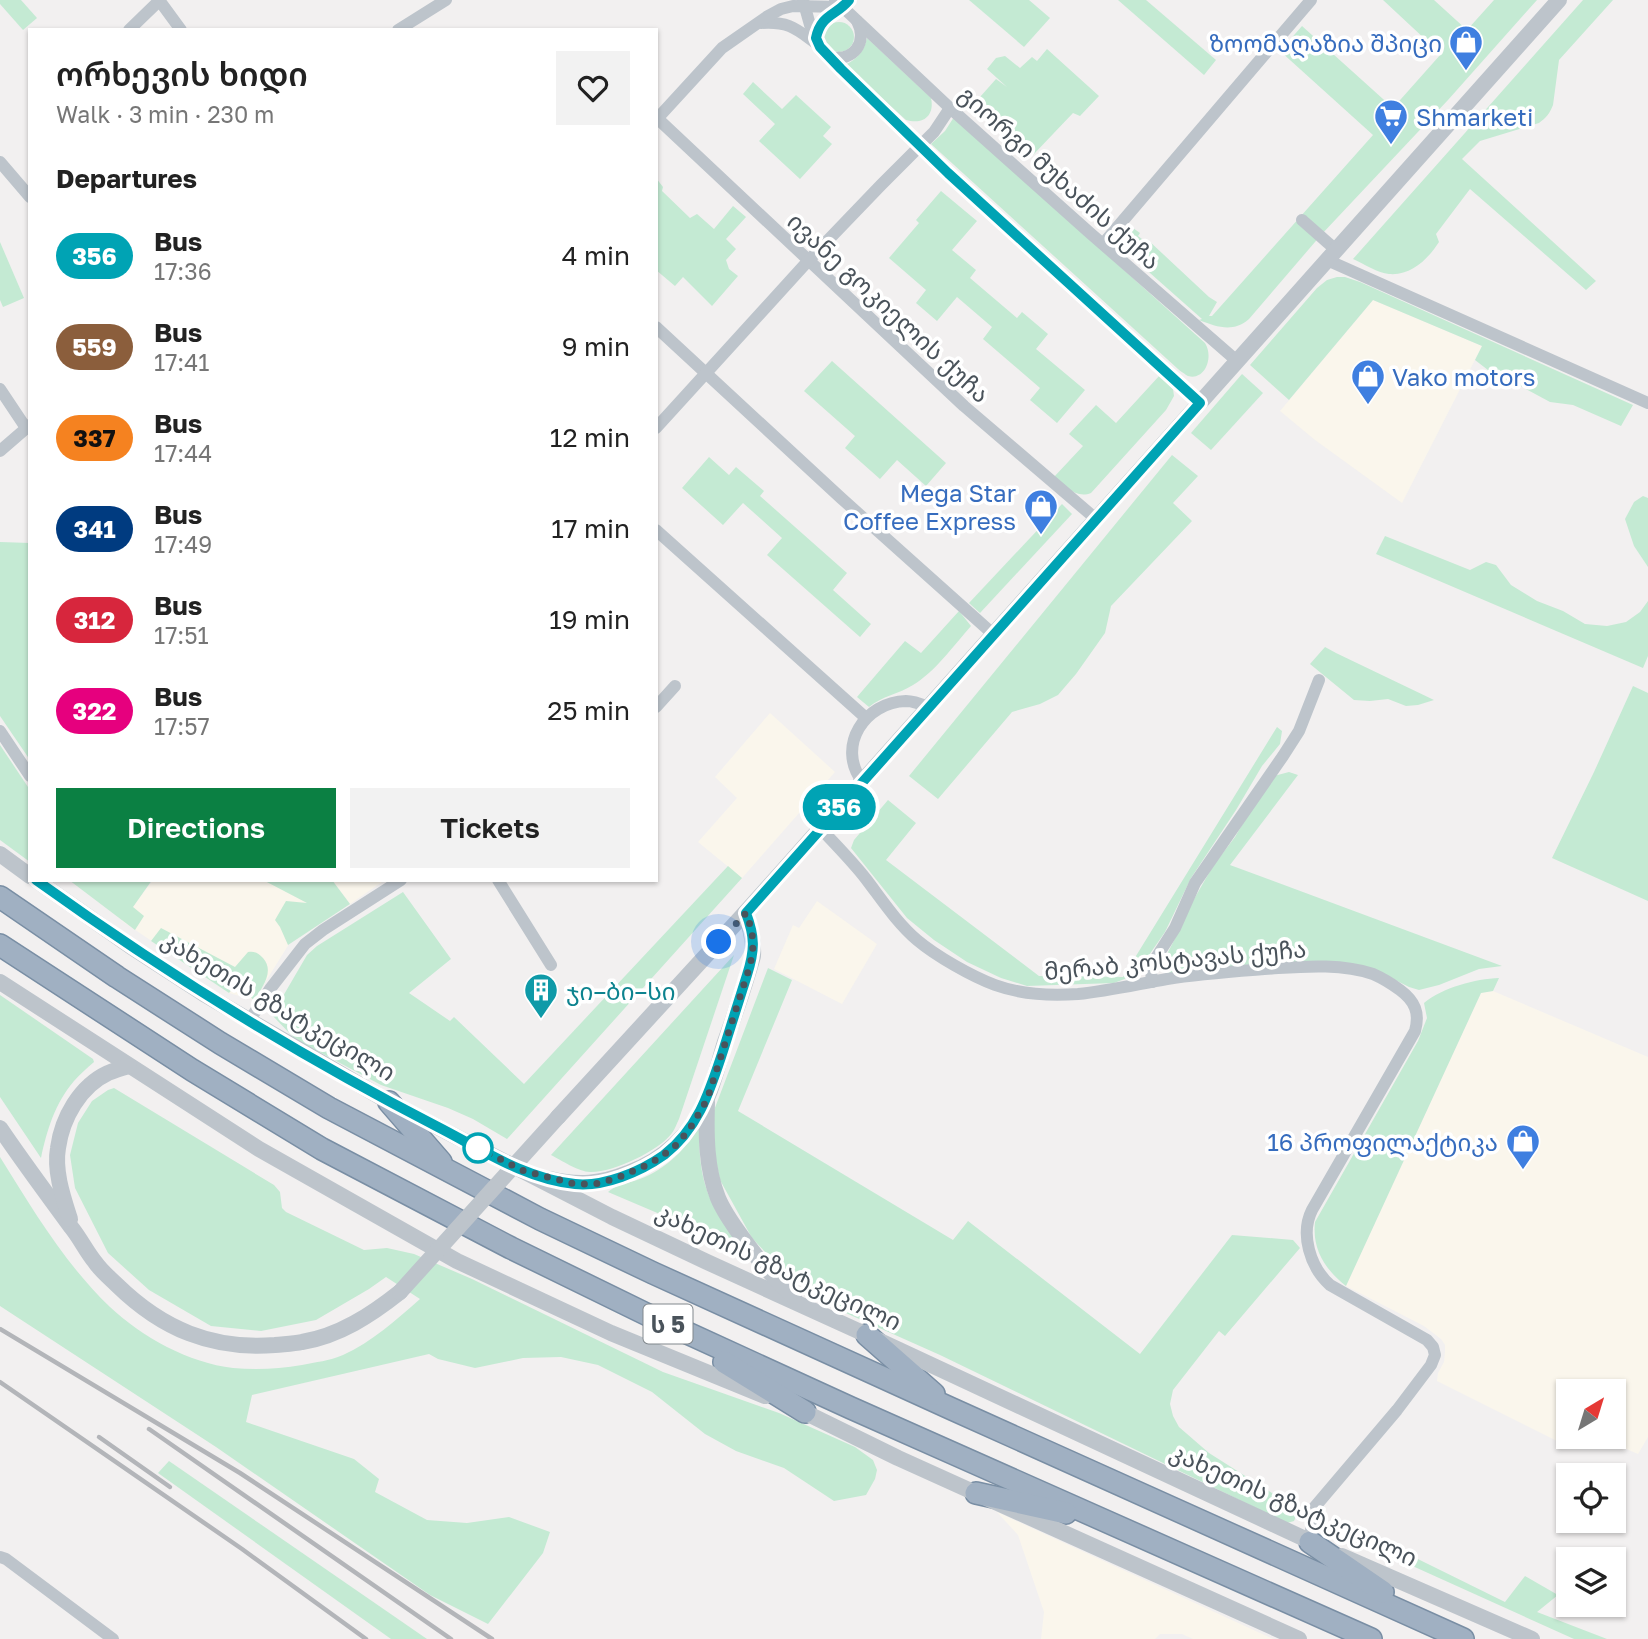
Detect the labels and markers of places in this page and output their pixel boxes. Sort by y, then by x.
shop icon: ზოომაღაზია შპიცი [1447,23,1485,72]
place label: ზოომაღაზია შპიცი [1209,28,1442,59]
supermarket icon: Shmarketi [1372,97,1410,146]
place label: Shmarketi [1416,102,1533,131]
shop icon: Vako motors [1349,357,1387,406]
place label: Vako motors [1392,362,1535,391]
place label: Mega Star Coffee Express [843,478,1016,535]
shop icon: Mega Star Coffee Express [1022,487,1060,536]
building icon: ჯი–ბი–სი [522,971,560,1020]
place label: ჯი–ბი–სი [566,976,675,1006]
shop icon: 16 პროფილაქტიკა [1504,1122,1542,1171]
place label: 16 პროფილაქტიკა [1267,1127,1498,1157]
unlabelled marker [463,1133,493,1163]

